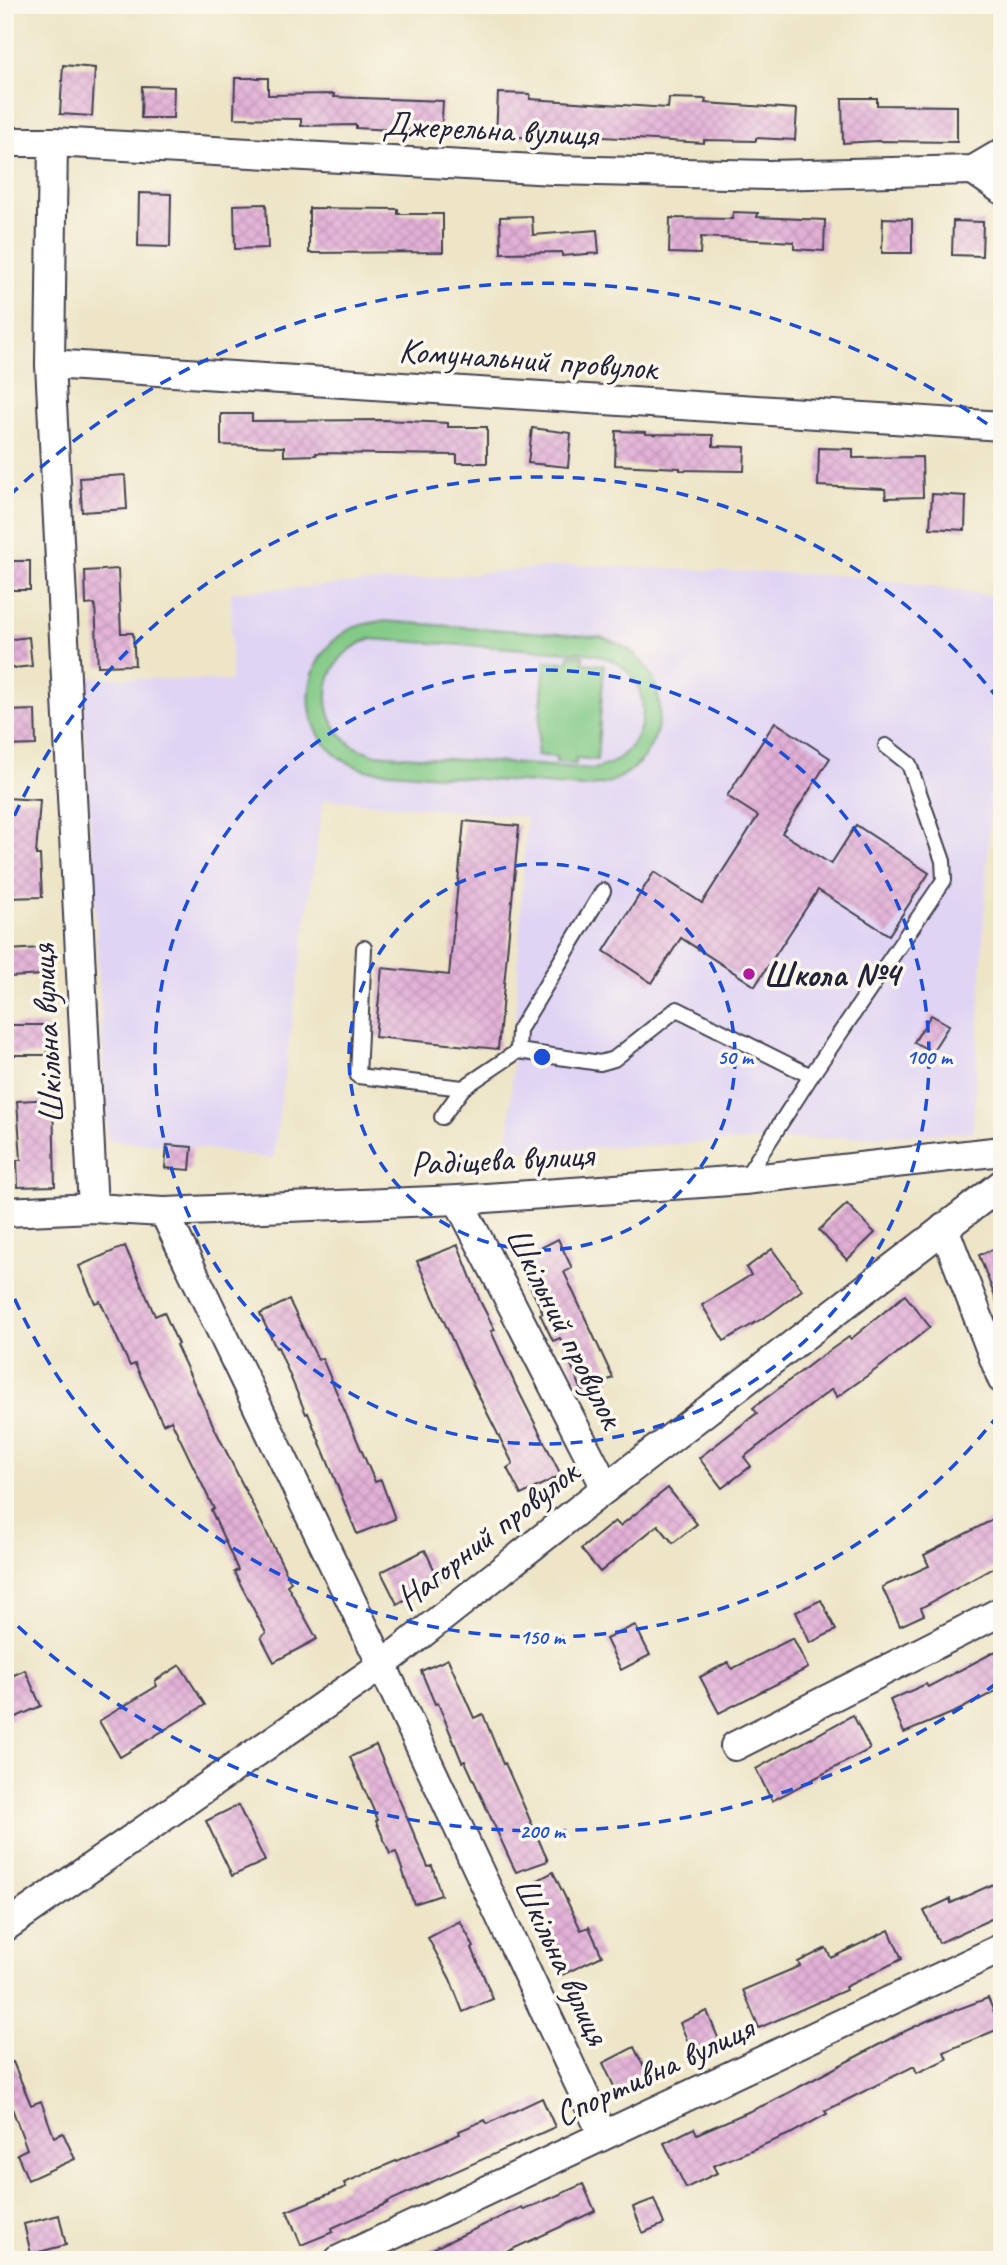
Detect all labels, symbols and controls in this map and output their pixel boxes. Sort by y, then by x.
street label: Джерельна вулиця [381,101,602,157]
street label: Комунальний провулок [398,328,662,391]
street label: Шкільна вулиця [20,942,74,1125]
place label: Школа №4 [763,952,904,997]
marker: Школа №4 [741,966,757,982]
text: 50 m [717,1044,755,1070]
text: 100 m [906,1044,954,1070]
centre of rings [530,1045,554,1069]
street label: Радіщева вулиця [409,1132,597,1186]
street label: Шкільний провулок [495,1219,636,1438]
street label: Нагорний провулок [387,1448,590,1620]
text: 150 m [519,1624,567,1650]
text: 200 m [519,1818,567,1844]
street label: Шкільна вулиця [504,1870,621,2053]
street label: Спортивна вулиця [547,2004,763,2137]

